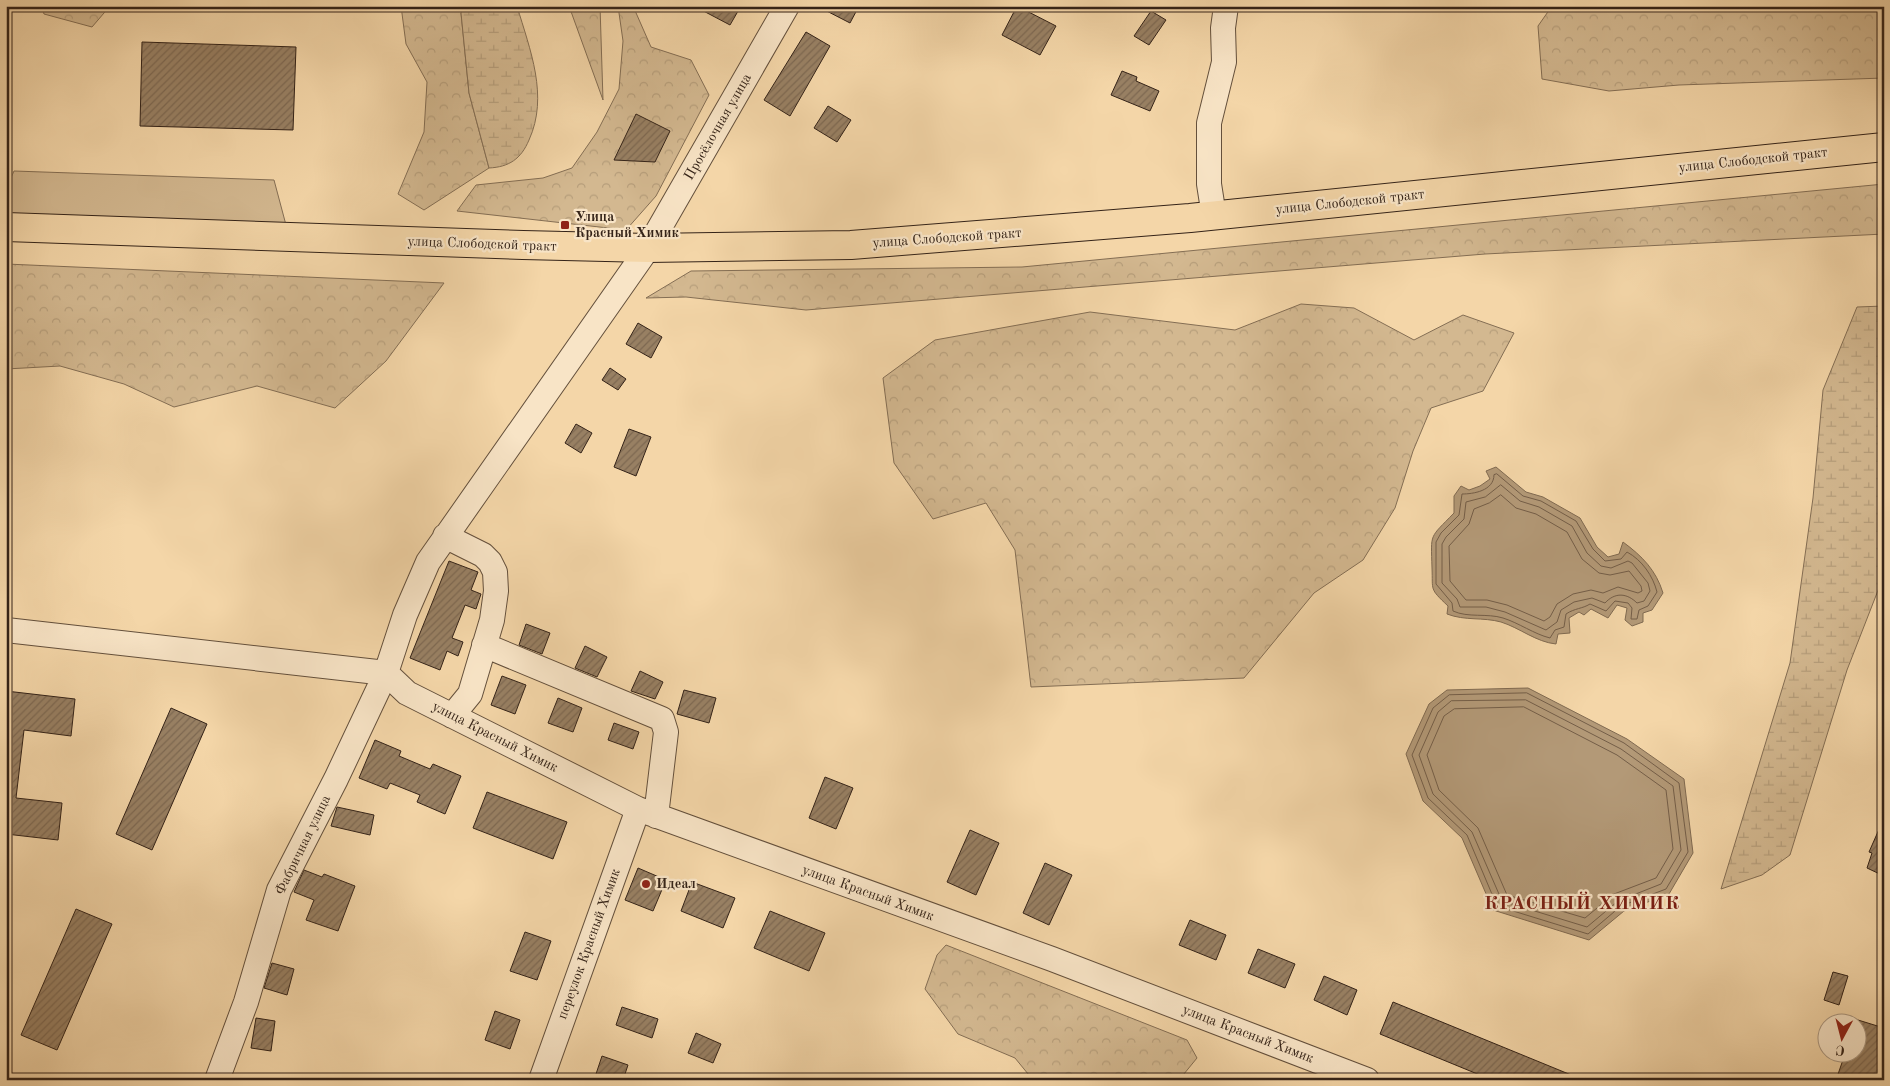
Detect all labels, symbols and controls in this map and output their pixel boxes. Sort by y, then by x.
street label: Просёлочная улица [682,71,754,183]
street label: улица Слободской тракт [1678,145,1828,175]
street label: улица Слободской тракт [1275,187,1425,217]
place label: Улица Красный Химик [575,210,680,240]
marker: Улица Красный Химик [559,219,571,231]
street label: улица Слободской тракт [872,226,1022,250]
street label: улица Слободской тракт [407,234,557,254]
street label: улица Красный Химик [430,699,560,775]
street label: Фабричная улица [273,793,333,897]
street label: улица Красный Химик [800,863,936,923]
street label: переулок Красный Химик [555,867,623,1021]
place label: Идеал [656,877,696,891]
marker: Идеал [640,878,652,890]
district label: КРАСНЫЙ ХИМИК [1484,891,1680,914]
street label: улица Красный Химик [1181,1003,1315,1065]
north arrow [1818,1014,1868,1064]
text: С [1835,1042,1846,1057]

